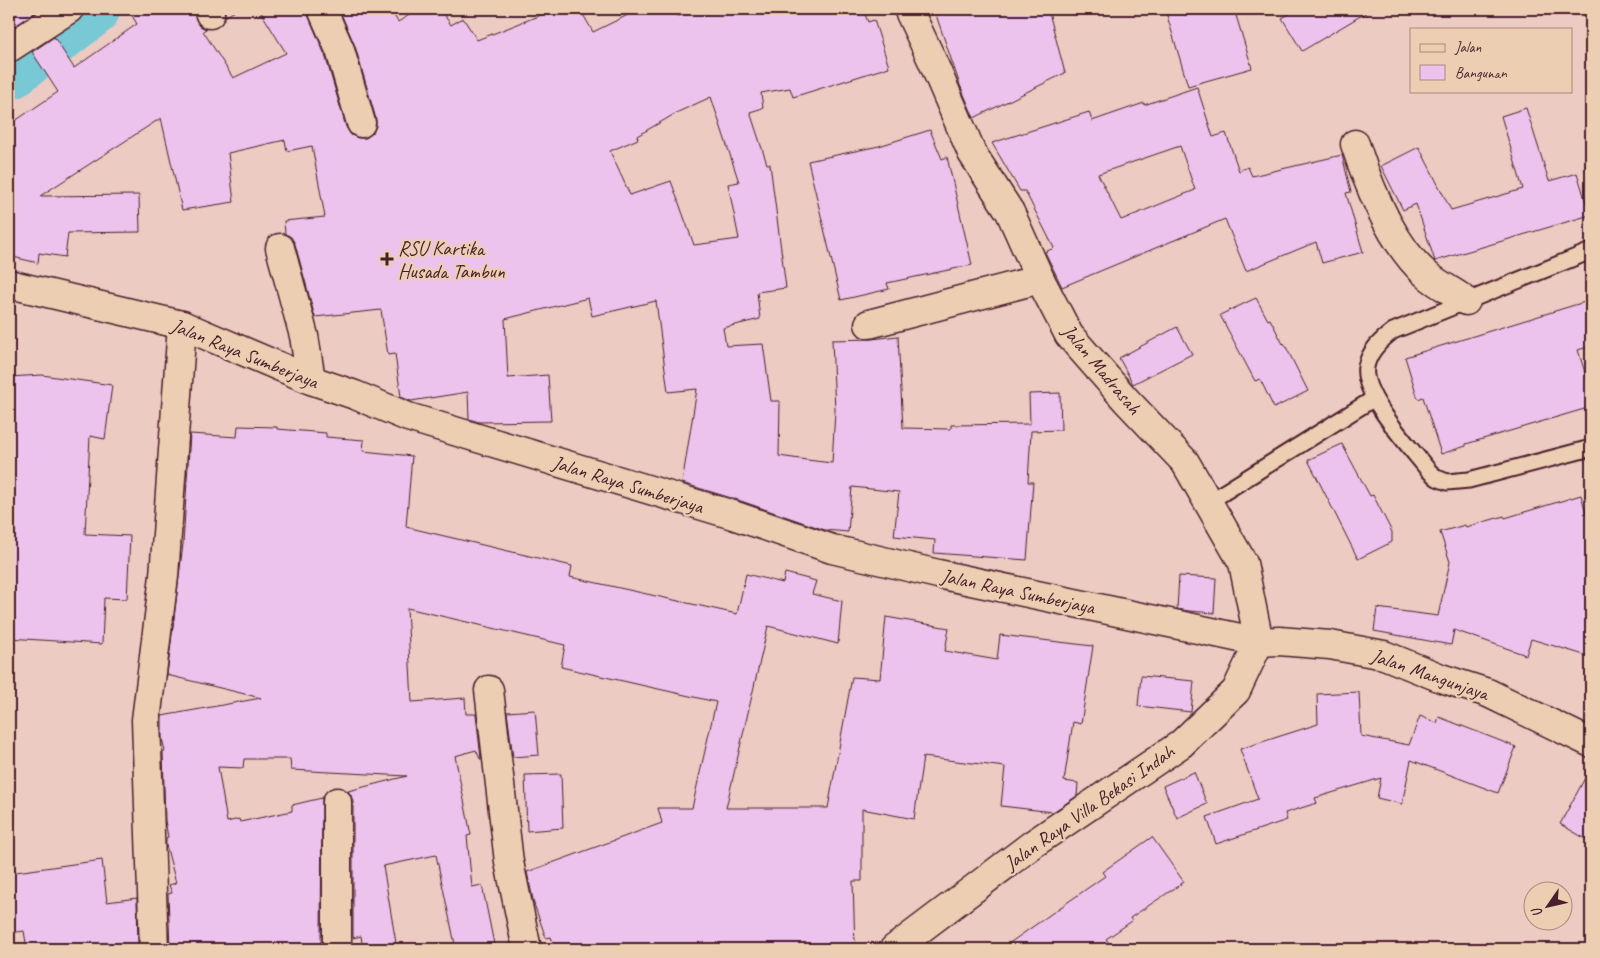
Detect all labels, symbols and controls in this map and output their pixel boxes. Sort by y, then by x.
legend [1410,28,1572,92]
text: Jalan [1454,38,1482,57]
text: Bangunan [1455,64,1508,83]
place label: RSU Kartika Husada Tambun [398,236,506,284]
marker: RSU Kartika Husada Tambun [380,252,394,266]
street label: Jalan Raya Sumberjaya [167,312,324,395]
street label: Jalan Madrasah [1056,318,1147,420]
street label: Jalan Raya Sumberjaya [549,449,708,520]
street label: Jalan Raya Sumberjaya [938,563,1099,620]
street label: Jalan Mangunjaya [1367,642,1493,707]
street label: Jalan Raya Villa Bekasi Indah [998,738,1181,876]
north arrow [1522,880,1572,930]
text: U [1527,903,1547,921]

